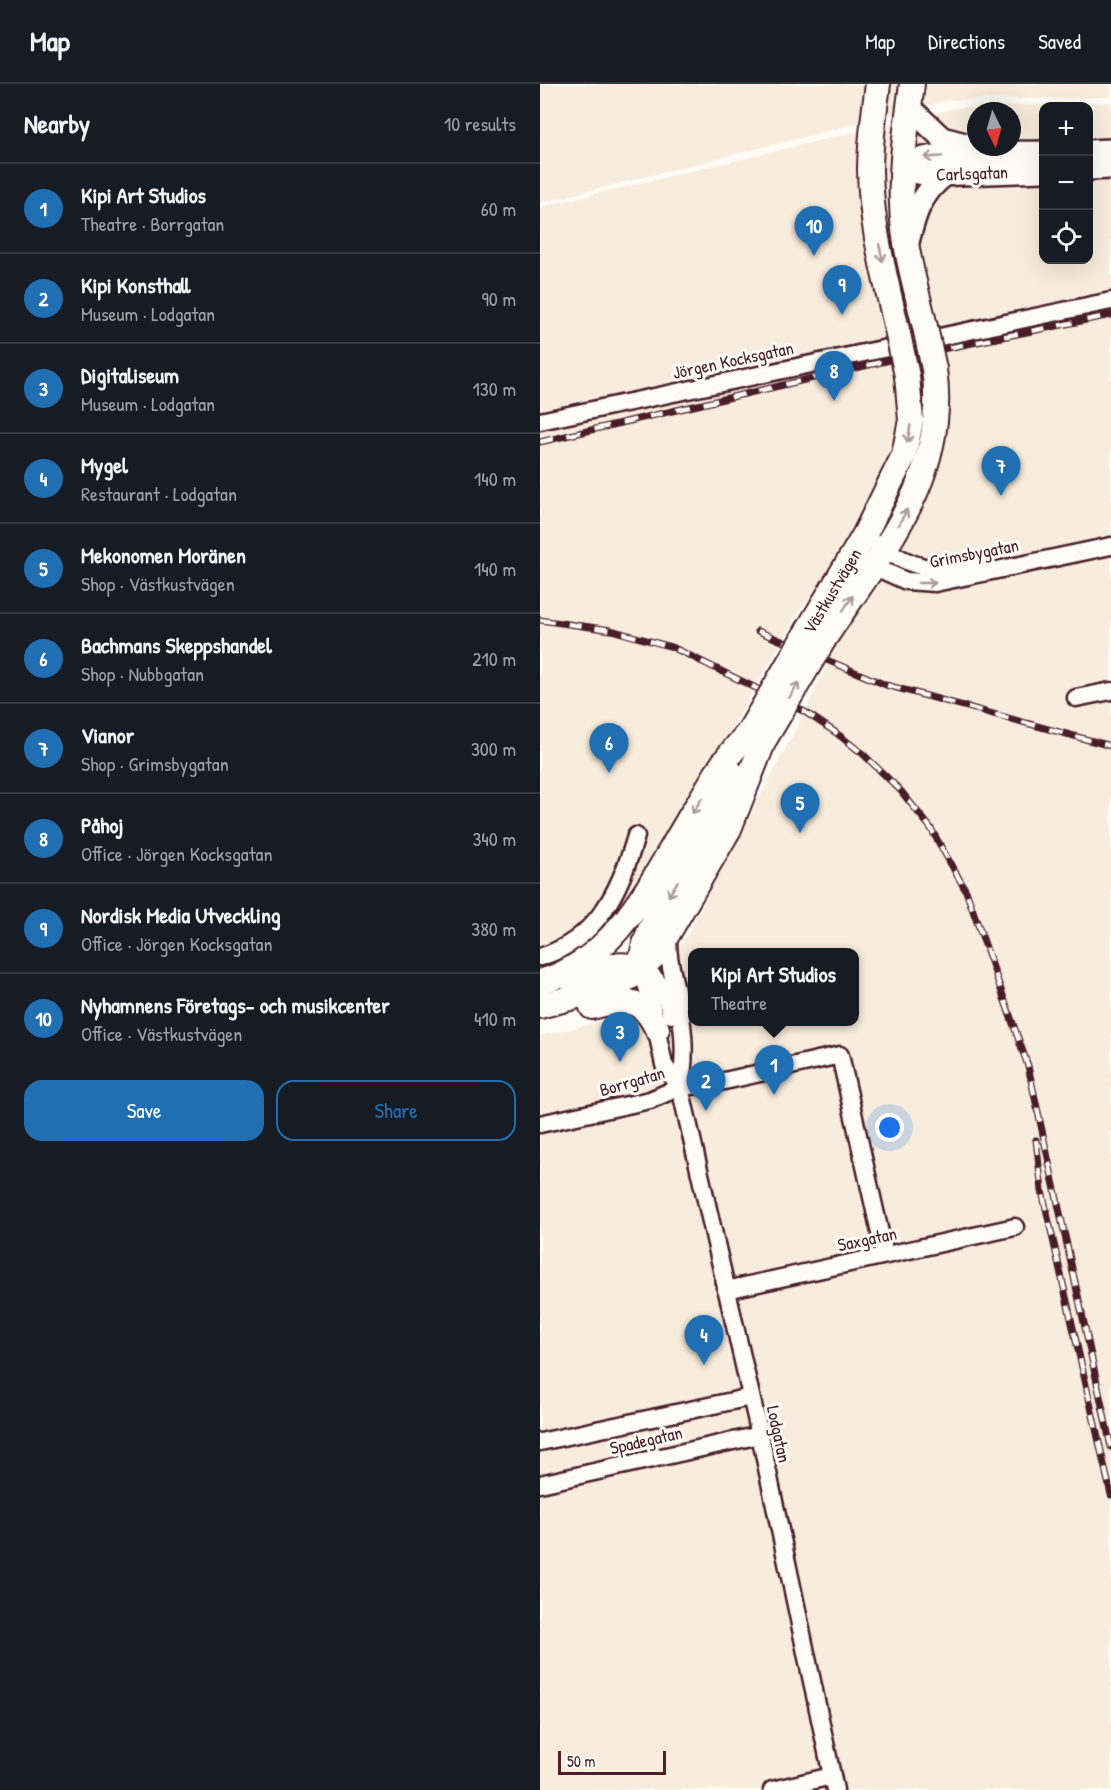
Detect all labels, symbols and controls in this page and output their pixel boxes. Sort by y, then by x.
text: Map [30,22,70,60]
text: Map [865,27,895,56]
text: Directions [928,27,1005,56]
text: Saved [1038,27,1081,56]
north arrow [967,102,1021,156]
map controls [1039,102,1093,264]
button: + [1039,102,1093,156]
text: Nearby [24,106,90,141]
text: 10 results [444,110,516,137]
one-way arrow [923,151,943,162]
button: − [1039,156,1093,210]
street label: Carlsgatan [936,159,1008,187]
text: Kipi Art Studios [81,180,206,210]
text: 1 [40,195,47,222]
text: 60 m [481,195,516,222]
pin: 10 [794,206,834,256]
text: Theatre · Borrgatan [81,210,224,237]
button: locate [1039,210,1093,264]
one-way arrow [875,244,887,263]
pin: 9 [822,266,862,315]
text: Kipi Konsthall [81,270,191,300]
text: 2 [39,285,48,312]
text: 90 m [482,285,516,312]
text: Museum · Lodgatan [81,300,215,327]
street label: Jörgen Kocksgatan [670,335,796,385]
pin: 8 [814,352,854,401]
text: Digitaliseum [81,360,179,390]
text: 3 [39,375,48,402]
text: 130 m [473,375,516,402]
text: Museum · Lodgatan [81,390,215,417]
one-way arrow [903,423,914,443]
pin: 7 [982,446,1020,496]
text: Mygel [81,450,128,480]
text: 4 [40,465,47,492]
text: 140 m [474,465,516,492]
text: Restaurant · Lodgatan [81,480,237,507]
one-way arrow [897,509,909,526]
street label: Grimsbygatan [927,532,1021,574]
text: Mekonomen Moränen [81,540,246,570]
street label: Västkustvägen [797,544,867,638]
text: 5 [39,555,48,582]
text: 140 m [474,555,516,582]
text: Shop · Västkustvägen [81,570,235,597]
one-way arrow [916,577,936,588]
one-way arrow [842,595,854,611]
text: Bachmans Skeppshandel [81,630,272,660]
text: 6 [40,645,47,672]
text: 210 m [472,645,516,672]
text: Shop · Nubbgatan [81,660,204,687]
one-way arrow [788,682,800,699]
text: Vianor [81,720,134,750]
pin: 6 [590,724,628,773]
text: 7 [39,735,48,762]
text: 300 m [471,735,516,762]
text: Shop · Grimsbygatan [81,750,229,777]
pin: 5 [780,784,820,833]
one-way arrow [690,797,702,814]
text: Påhoj [81,810,123,840]
text: 8 [39,825,48,852]
text: 340 m [472,825,516,852]
text: Office · Jörgen Kocksgatan [81,840,272,867]
one-way arrow [667,880,679,897]
text: Nordisk Media Utveckling [81,900,281,930]
text: 9 [40,915,47,942]
text: 380 m [471,915,516,942]
text: Office · Jörgen Kocksgatan [81,930,272,957]
popup [688,948,859,1026]
text: Kipi Art Studios [711,959,836,989]
text: Theatre [711,989,767,1016]
text: Nyhamnens Företags- och musikcenter [81,990,390,1020]
text: 10 [35,1005,52,1032]
text: 410 m [474,1005,516,1032]
pin: 3 [600,1012,640,1062]
text: Office · Västkustvägen [81,1020,242,1047]
pin: 1 [754,1046,794,1095]
street label: Borrgatan [596,1060,668,1102]
pin: 2 [686,1062,726,1111]
button: Save [24,1080,264,1141]
button: Share [276,1080,516,1141]
your location [875,1113,904,1142]
street label: Saxgatan [835,1221,899,1257]
pin: 4 [684,1316,724,1365]
street label: Lodgatan [761,1403,797,1465]
street label: Spadegatan [607,1420,685,1460]
scale bar [558,1748,666,1776]
text: 50 m [567,1750,596,1772]

